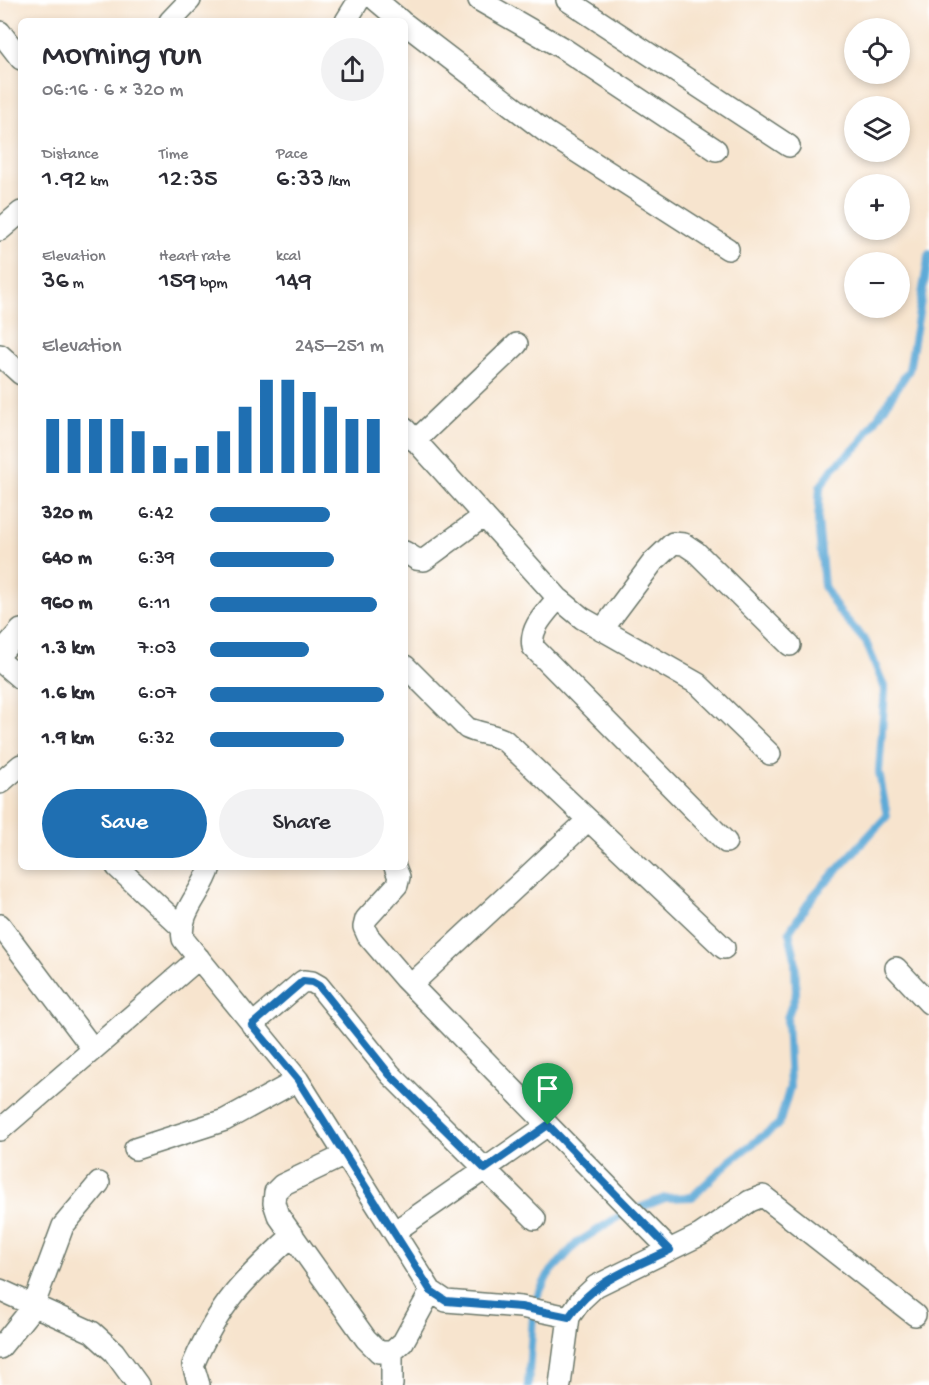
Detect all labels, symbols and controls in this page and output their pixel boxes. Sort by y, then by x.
map controls [844,18,910,318]
button: locate [844,18,910,84]
text: Morning run [42,38,202,76]
button: share [321,38,384,101]
text: 06:16 · 6 × 320 m [42,80,183,103]
button: layers [844,96,910,162]
text: Distance [42,146,99,165]
text: Time [159,146,188,165]
text: Pace [276,146,307,165]
text: 1.92 [42,165,86,196]
text: 12:35 [159,165,218,196]
text: 6:33 [276,165,324,196]
text: km [86,173,109,192]
text: /km [324,173,350,192]
button: + [844,174,910,240]
text: Elevation [42,248,106,267]
text: Heart rate [159,248,231,267]
text: kcal [276,248,301,267]
button: − [844,252,910,318]
text: 36 [42,267,69,298]
text: 159 [159,267,196,298]
text: 149 [276,267,312,298]
text: m [69,275,84,294]
text: bpm [196,275,228,294]
text: Elevation [42,336,122,359]
text: 245–251 m [295,336,384,359]
text: 320 m [42,503,92,526]
text: 6:42 [138,503,174,526]
text: 640 m [42,548,92,571]
text: 6:39 [138,548,175,571]
text: 960 m [42,593,92,616]
text: 6:11 [138,593,171,616]
text: 1.3 km [42,638,95,661]
text: 7:03 [138,638,176,661]
text: 1.6 km [42,683,94,706]
text: 6:07 [138,683,176,706]
text: 1.9 km [42,728,94,751]
text: 6:32 [138,728,175,751]
button: Save [42,789,207,858]
button: Share [219,789,384,858]
pin [522,1063,573,1125]
icon: arrive [531,1072,564,1105]

